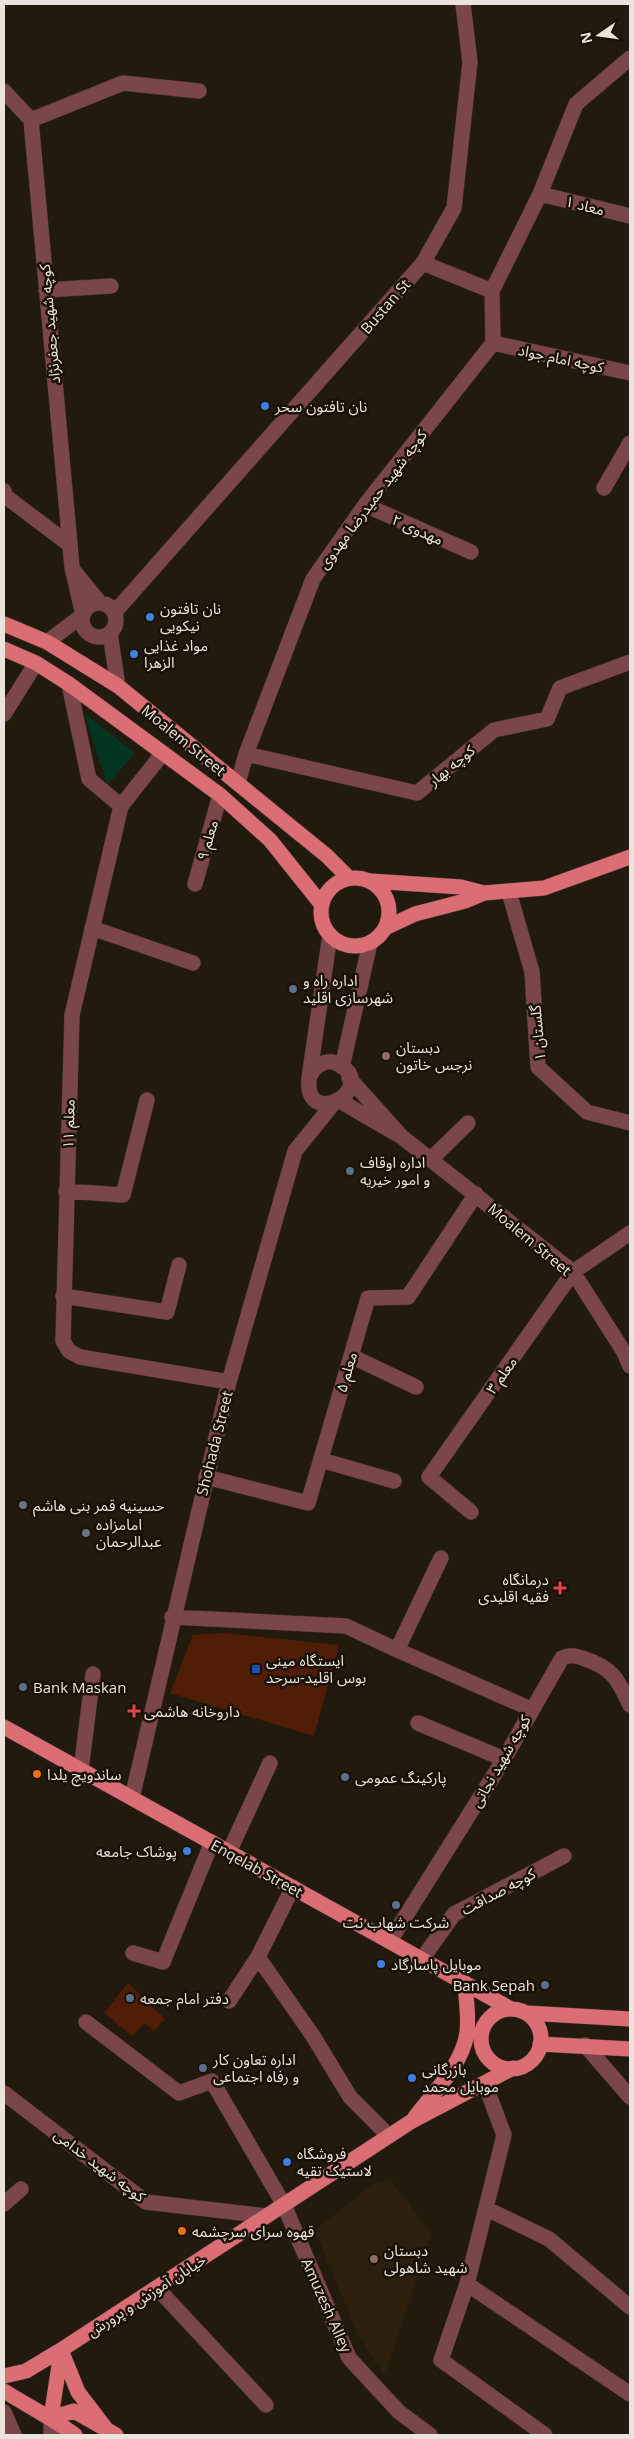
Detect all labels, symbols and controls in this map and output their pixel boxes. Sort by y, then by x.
north arrow [574,10,624,60]
text: N [575,30,596,46]
street label: معاد ۱ [563,190,607,220]
street label: کوچه شهید جعفرنژاد [34,262,65,385]
street label: Bustan St [356,274,414,338]
street label: کوچه امام جواد [516,339,606,379]
place label: نان تافتون سحر [274,396,367,416]
marker: نان تافتون سحر [259,400,271,412]
street label: کوچه شهید حمیدرضا مهدوی [313,425,432,573]
street label: مهدوی ۲ [389,509,447,549]
place label: نان تافتون نیکویی [160,598,221,635]
marker: نان تافتون نیکویی [144,611,156,623]
place label: مواد غذایی الزهرا [144,635,208,672]
marker: مواد غذایی الزهرا [128,648,140,660]
street label: Moalem Street [138,700,230,780]
street label: کوچه بهار [423,739,480,791]
street label: معلم ۹ [192,817,224,863]
place label: اداره راه و شهرسازی اقلید [303,970,393,1007]
marker: اداره راه و شهرسازی اقلید [287,983,299,995]
street label: گلستان ۱ [525,1003,549,1062]
place label: دبستان نرجس خاتون [396,1037,472,1074]
marker: دبستان نرجس خاتون [380,1050,392,1062]
street label: معلم ۱۱ [57,1099,81,1149]
place label: اداره اوقاف و امور خیریه [360,1152,430,1189]
marker: اداره اوقاف و امور خیریه [344,1165,356,1177]
street label: Moalem Street [484,1198,576,1280]
street label: معلم ۵ [331,1349,363,1395]
street label: معلم ۳ [481,1352,523,1399]
street label: Shohada Street [191,1389,237,1497]
place label: حسینیه قمر بنی هاشم [33,1495,165,1517]
marker: حسینیه قمر بنی هاشم [17,1499,29,1511]
place label: امامزاده عبدالرحمان [96,1514,162,1551]
marker: امامزاده عبدالرحمان [80,1527,92,1539]
place label: درمانگاه فقیه اقلیدی [478,1569,549,1606]
marker: درمانگاه فقیه اقلیدی [553,1581,567,1595]
place label: ایستگاه مینی بوس اقلید-سرحد [266,1650,366,1687]
marker: ایستگاه مینی بوس اقلید-سرحد [250,1663,262,1675]
place label: Bank Maskan [33,1677,126,1697]
marker: Bank Maskan [17,1681,29,1693]
place label: داروخانه هاشمی [144,1701,240,1721]
marker: داروخانه هاشمی [128,1705,140,1717]
street label: کوچه شهید نجاتی [465,1710,536,1811]
place label: ساندویچ یلدا [47,1764,122,1787]
place label: پارکینگ عمومی [355,1767,446,1788]
marker: ساندویچ یلدا [31,1768,43,1780]
marker: پارکینگ عمومی [339,1771,351,1783]
street label: Enqelab Street [207,1834,307,1902]
place label: پوشاک جامعه [96,1841,177,1862]
marker: پوشاک جامعه [181,1845,193,1857]
street label: کوچه صداقت [457,1863,540,1920]
marker: شرکت شهاب نت [390,1899,402,1911]
place label: شرکت شهاب نت [343,1912,449,1932]
place label: موبایل پاسارگاد [391,1954,481,1975]
marker: موبایل پاسارگاد [375,1958,387,1970]
place label: Bank Sepah [453,1975,535,1995]
marker: Bank Sepah [539,1979,551,1991]
place label: دفتر امام جمعه [140,1988,229,2010]
marker: دفتر امام جمعه [124,1992,136,2004]
place label: اداره تعاون کار و رفاه اجتماعی [212,2049,299,2086]
place label: بازرگانی موبایل محمد [422,2059,499,2096]
marker: اداره تعاون کار و رفاه اجتماعی [197,2062,209,2074]
marker: بازرگانی موبایل محمد [406,2072,418,2084]
street label: کوچه شهید خدامی [50,2124,150,2207]
place label: فروشگاه لاستیک تقیه [297,2143,372,2180]
marker: فروشگاه لاستیک تقیه [281,2156,293,2168]
place label: قهوه سرای سرچشمه [192,2221,314,2242]
marker: قهوه سرای سرچشمه [176,2225,188,2237]
place label: دبستان شهید شاهولی [384,2240,468,2277]
street label: خیابان آموزش و پرورش [83,2249,210,2342]
marker: دبستان شهید شاهولی [368,2253,380,2265]
street label: Amuzesh Alley [297,2255,357,2356]

